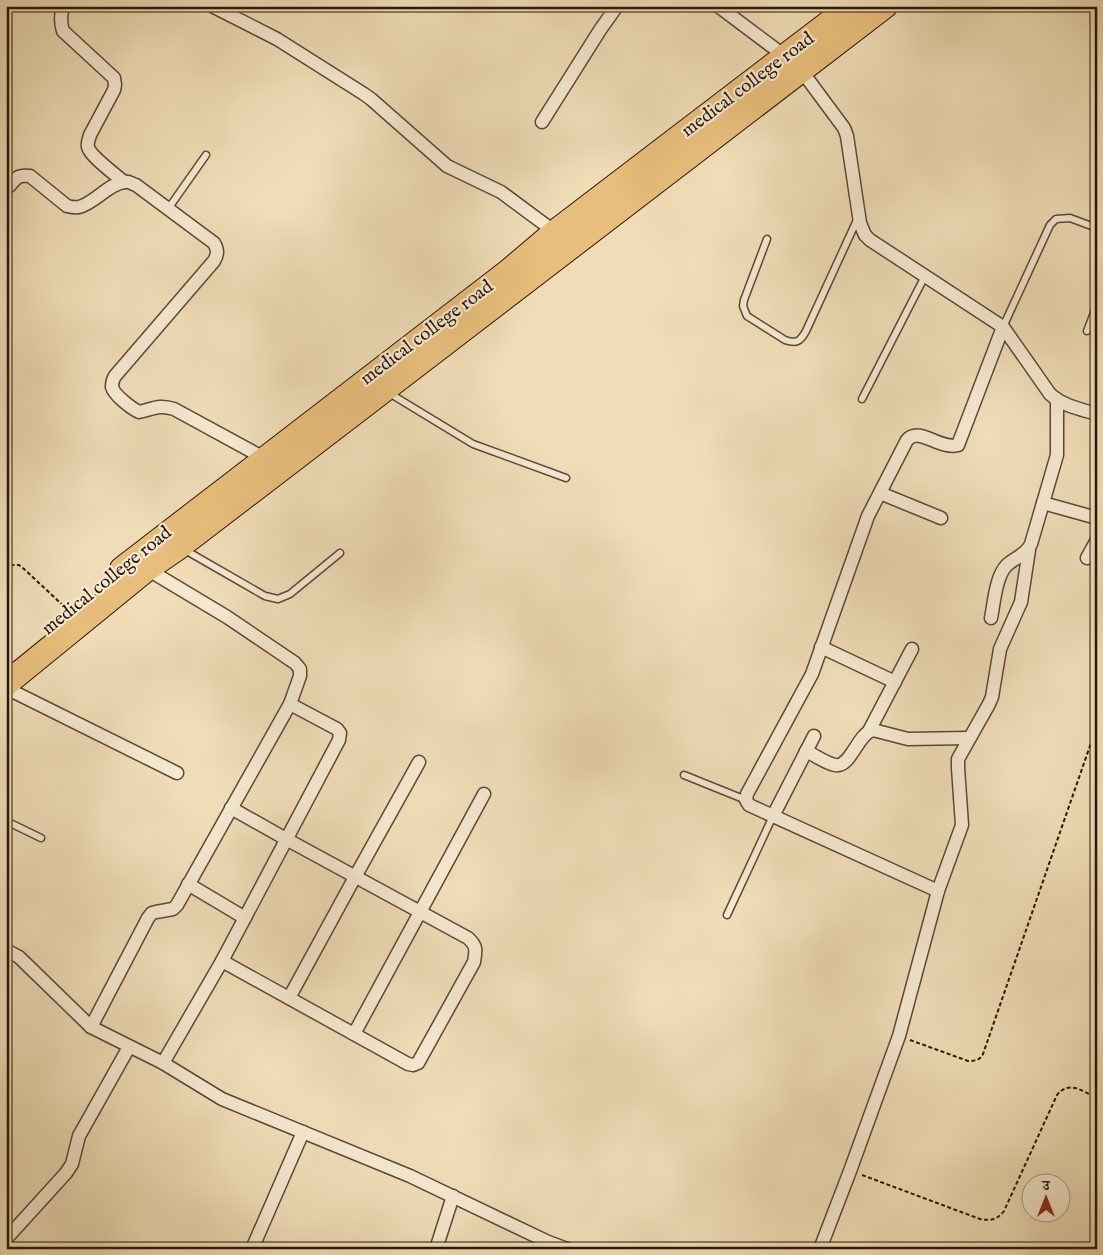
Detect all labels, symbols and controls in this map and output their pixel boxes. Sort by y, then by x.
street label: medical college road [677,27,820,143]
street label: medical college road [356,275,499,391]
street label: medical college road [37,521,178,641]
north arrow [1020,1172,1070,1222]
text: उ [1041,1177,1050,1195]

